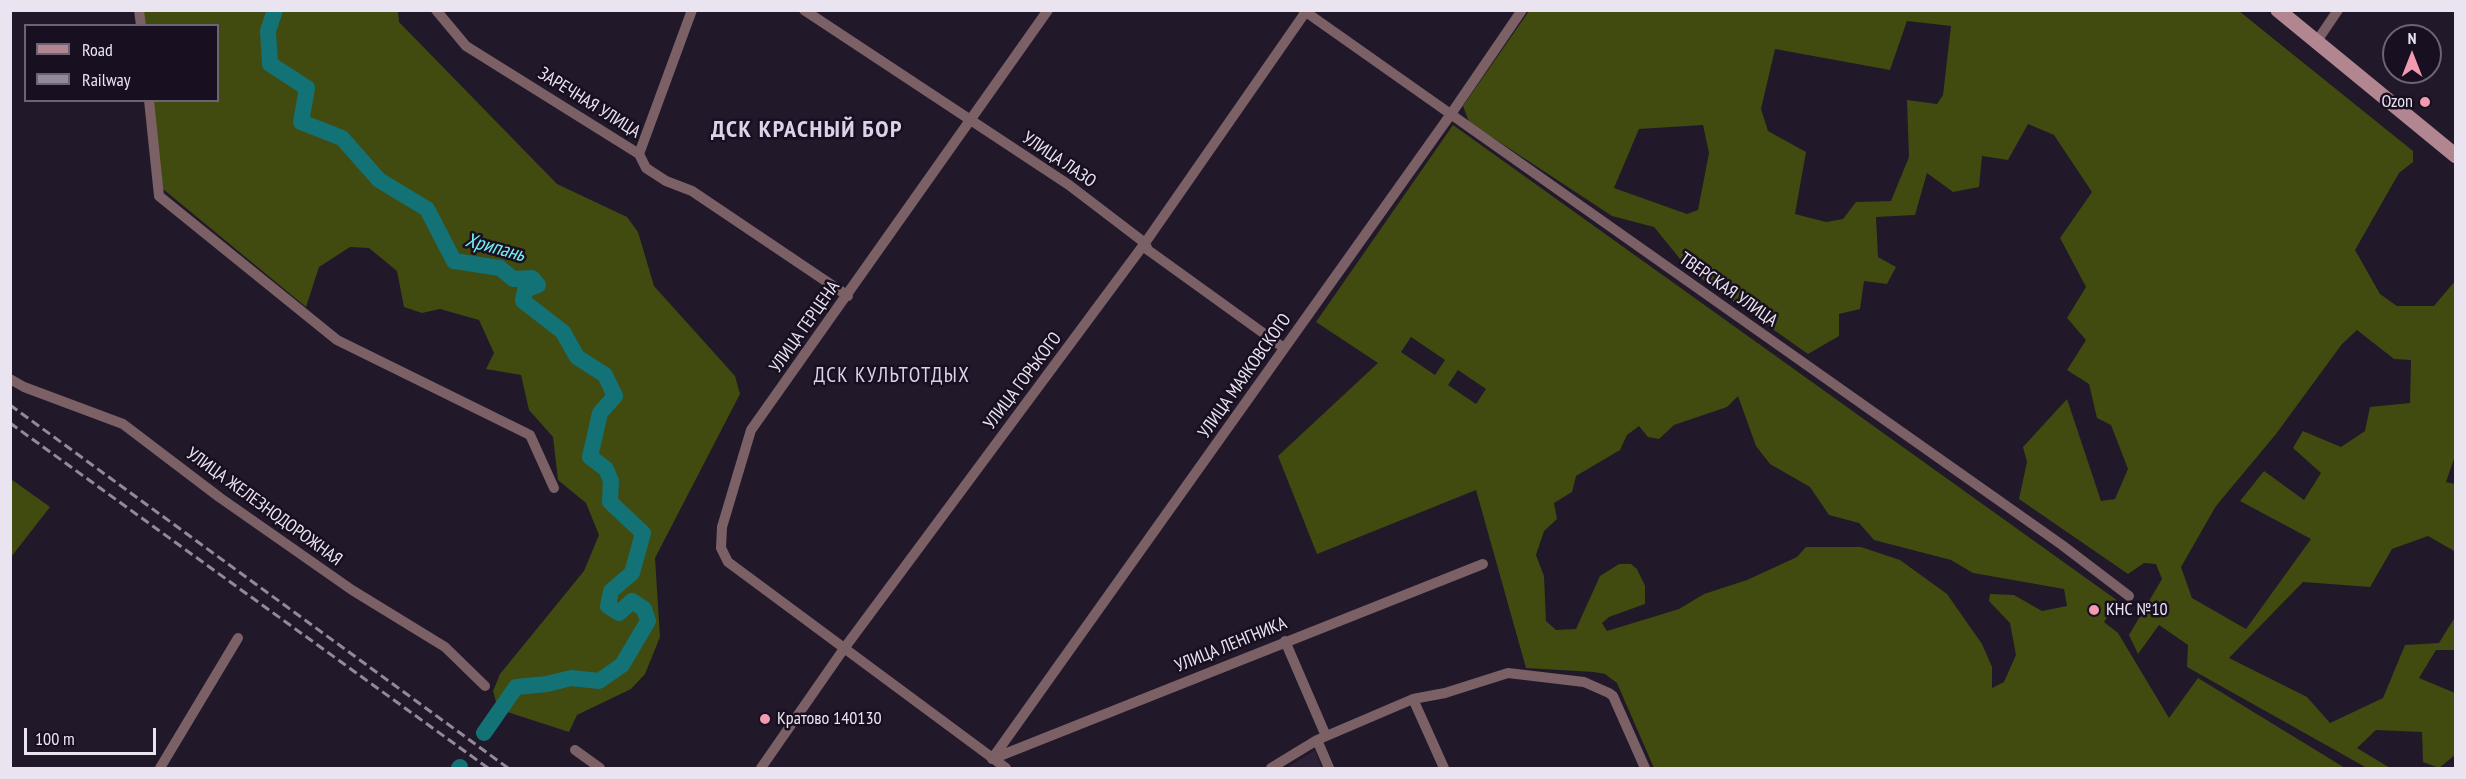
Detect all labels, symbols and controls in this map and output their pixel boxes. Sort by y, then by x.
legend [24,24,219,102]
north arrow [2382,24,2442,84]
text: N [2408,28,2416,48]
text: Road [82,38,113,61]
street label: ЗАРЕЧНАЯ УЛИЦА [534,63,644,143]
text: Railway [82,68,131,91]
place label: Ozon [2381,91,2413,113]
marker: Ozon [2418,95,2432,109]
district label: ДСК КРАСНЫЙ БОР [711,116,903,144]
street label: УЛИЦА ЛАЗО [1018,127,1100,193]
water label: Хрипань [463,229,527,267]
street label: ТВЕРСКАЯ УЛИЦА [1675,248,1781,332]
street label: УЛИЦА ГЕРЦЕНА [765,277,845,377]
street label: УЛИЦА МАЯКОВСКОГО [1194,310,1296,442]
street label: УЛИЦА ГОРЬКОГО [980,328,1066,434]
district label: ДСК КУЛЬТОТДЫХ [814,363,970,389]
street label: УЛИЦА ЖЕЛЕЗНОДОРОЖНАЯ [182,443,346,571]
place label: КНС №10 [2106,599,2168,621]
marker: КНС №10 [2087,603,2101,617]
street label: УЛИЦА ЛЕНГНИКА [1172,613,1290,677]
place label: Кратово 140130 [777,708,882,730]
marker: Кратово 140130 [758,712,772,726]
scale bar [27,716,159,754]
text: 100 m [35,727,75,750]

